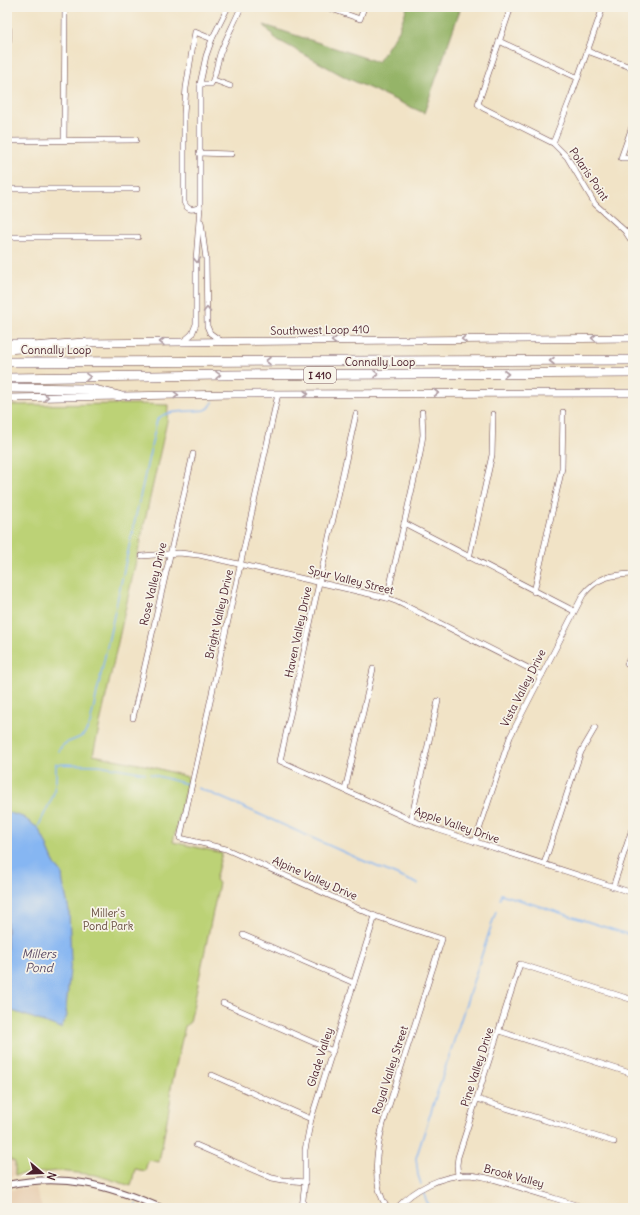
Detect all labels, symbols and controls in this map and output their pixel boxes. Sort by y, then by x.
street label: Polaris Point [566,145,612,203]
one-way arrow [192,257,201,263]
one-way arrow [203,307,211,313]
street label: Southwest Loop 410 [270,322,370,338]
one-way arrow [591,334,597,342]
one-way arrow [461,335,467,343]
one-way arrow [331,337,337,346]
one-way arrow [159,338,165,347]
street label: Connally Loop [21,343,91,357]
street label: Connally Loop [345,355,415,369]
one-way arrow [265,357,271,365]
one-way arrow [549,357,555,365]
road number: I 410 [304,367,336,383]
one-way arrow [373,370,379,379]
one-way arrow [503,370,509,378]
one-way arrow [215,371,221,379]
one-way arrow [85,373,91,381]
one-way arrow [433,389,439,397]
one-way arrow [303,390,309,398]
one-way arrow [173,391,179,399]
one-way arrow [43,393,49,401]
street label: Rose Valley Drive [137,541,169,627]
street label: Spur Valley Street [307,563,396,597]
street label: Bright Valley Drive [202,568,236,660]
street label: Haven Valley Drive [281,585,315,679]
street label: Vista Valley Drive [497,647,549,729]
street label: Apple Valley Drive [413,804,501,846]
street label: Alpine Valley Drive [270,853,360,903]
park label: Miller's Pond Park [83,906,134,933]
water label: Millers Pond [22,946,58,975]
street label: Royal Valley Street [369,1024,411,1116]
street label: Glade Valley [304,1026,336,1088]
street label: Pine Valley Drive [458,1026,496,1108]
north arrow [22,1153,62,1193]
street label: Brook Valley [482,1161,546,1191]
text: N [44,1170,59,1182]

